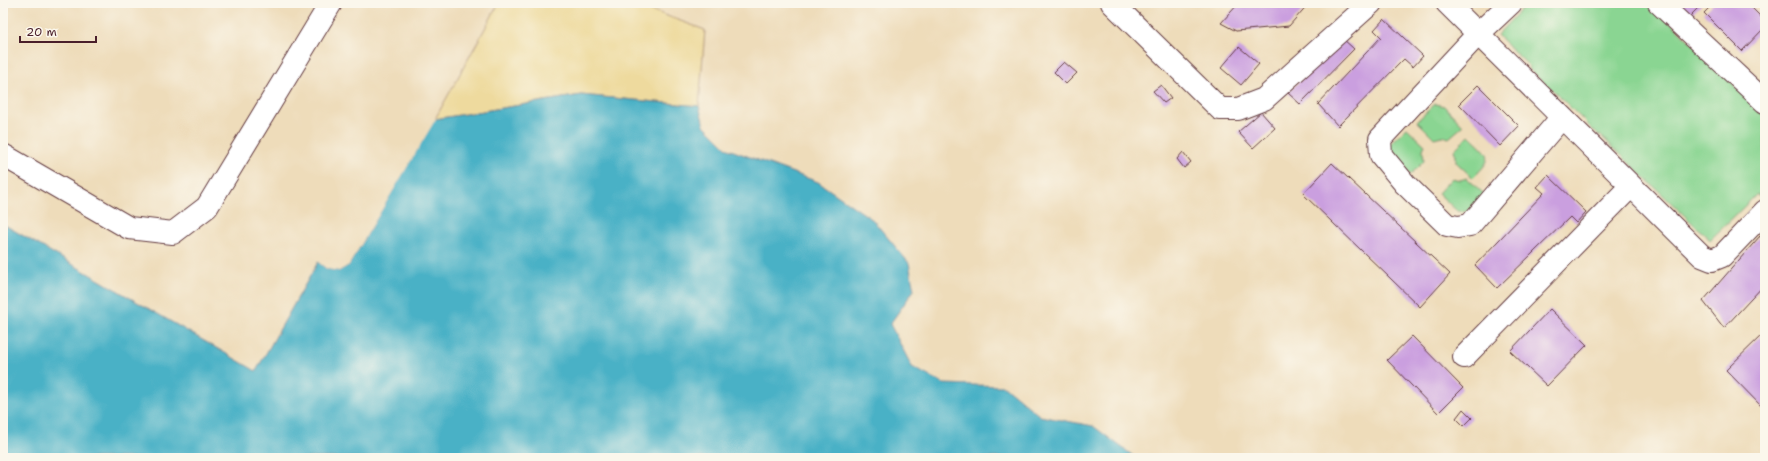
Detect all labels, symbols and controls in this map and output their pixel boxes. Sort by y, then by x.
scale bar [20,18,96,44]
text: 20 m [26,24,57,40]

